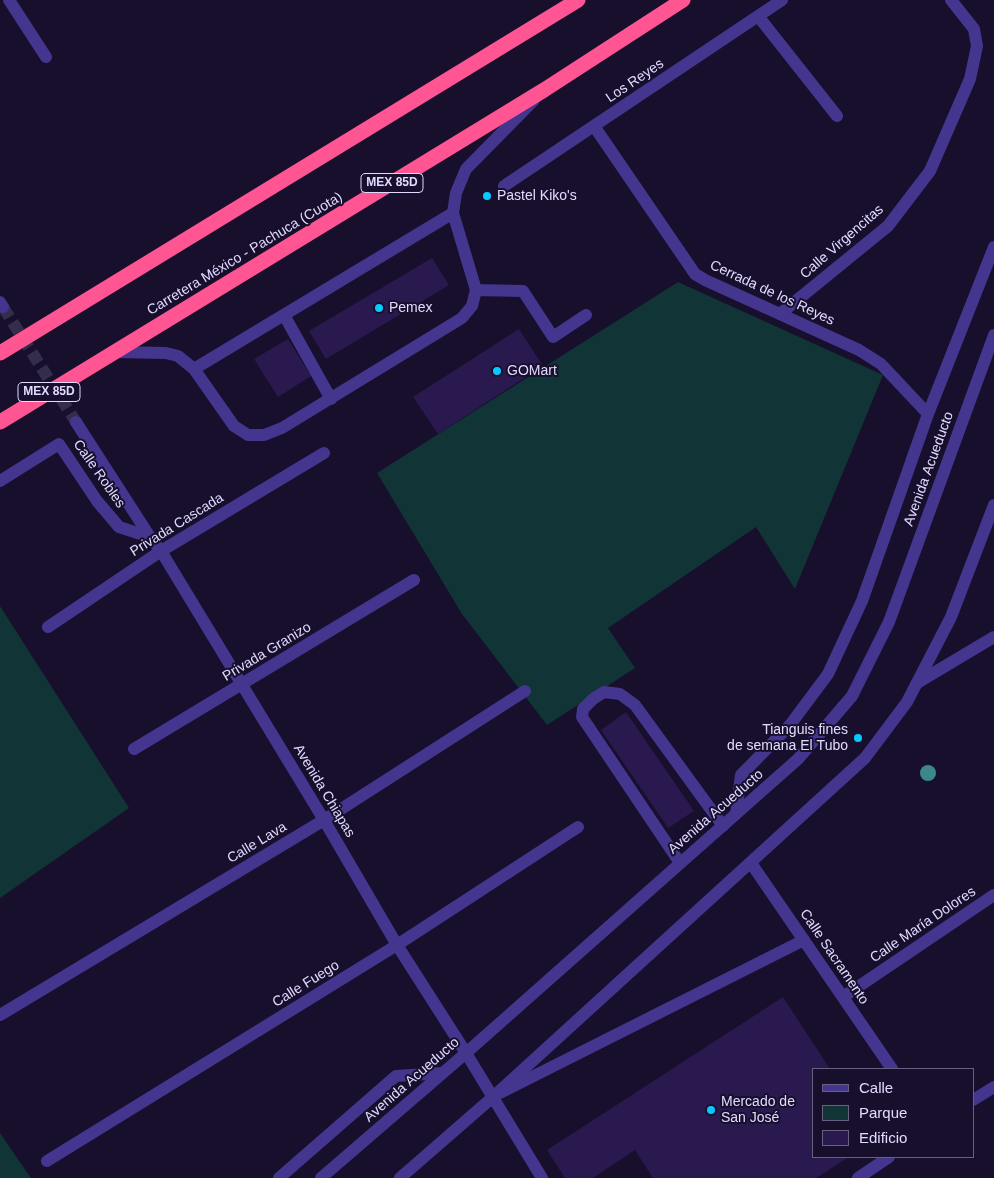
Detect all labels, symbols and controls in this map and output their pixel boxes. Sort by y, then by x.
street label: Los Reyes [603,56,667,106]
road number: MEX 85D [361,174,423,192]
place label: Pastel Kiko's [497,188,577,204]
street label: Carretera México - Pachuca (Cuota) [144,189,346,319]
marker: Pastel Kiko's [481,190,493,202]
street label: Calle Virgencitas [797,201,887,283]
street label: Cerrada de los Reyes [707,257,837,329]
place label: Pemex [389,300,433,316]
marker: Pemex [373,302,385,314]
place label: GOMart [507,363,557,379]
marker: GOMart [491,365,503,377]
road number: MEX 85D [18,382,80,402]
street label: Avenida Acueducto [901,410,957,528]
street label: Calle Robles [69,437,129,511]
street label: Privada Cascada [127,490,227,560]
street label: Privada Granizo [220,619,314,685]
place label: Tianguis fines de semana El Tubo [727,722,848,754]
marker: Tianguis fines de semana El Tubo [852,732,864,744]
street label: Avenida Chiapas [290,741,358,841]
street label: Avenida Acueducto [665,766,767,858]
street label: Calle Lava [224,819,290,867]
street label: Calle María Dolores [867,883,979,967]
street label: Calle Sacramento [796,906,872,1008]
street label: Calle Fuego [270,957,342,1011]
street label: Avenida Acueducto [361,1034,463,1126]
legend [812,1068,974,1158]
text: Calle [859,1079,893,1096]
place label: Mercado de San José [721,1094,795,1126]
marker: Mercado de San José [705,1104,717,1116]
text: Parque [859,1104,907,1121]
text: Edificio [859,1129,907,1146]

